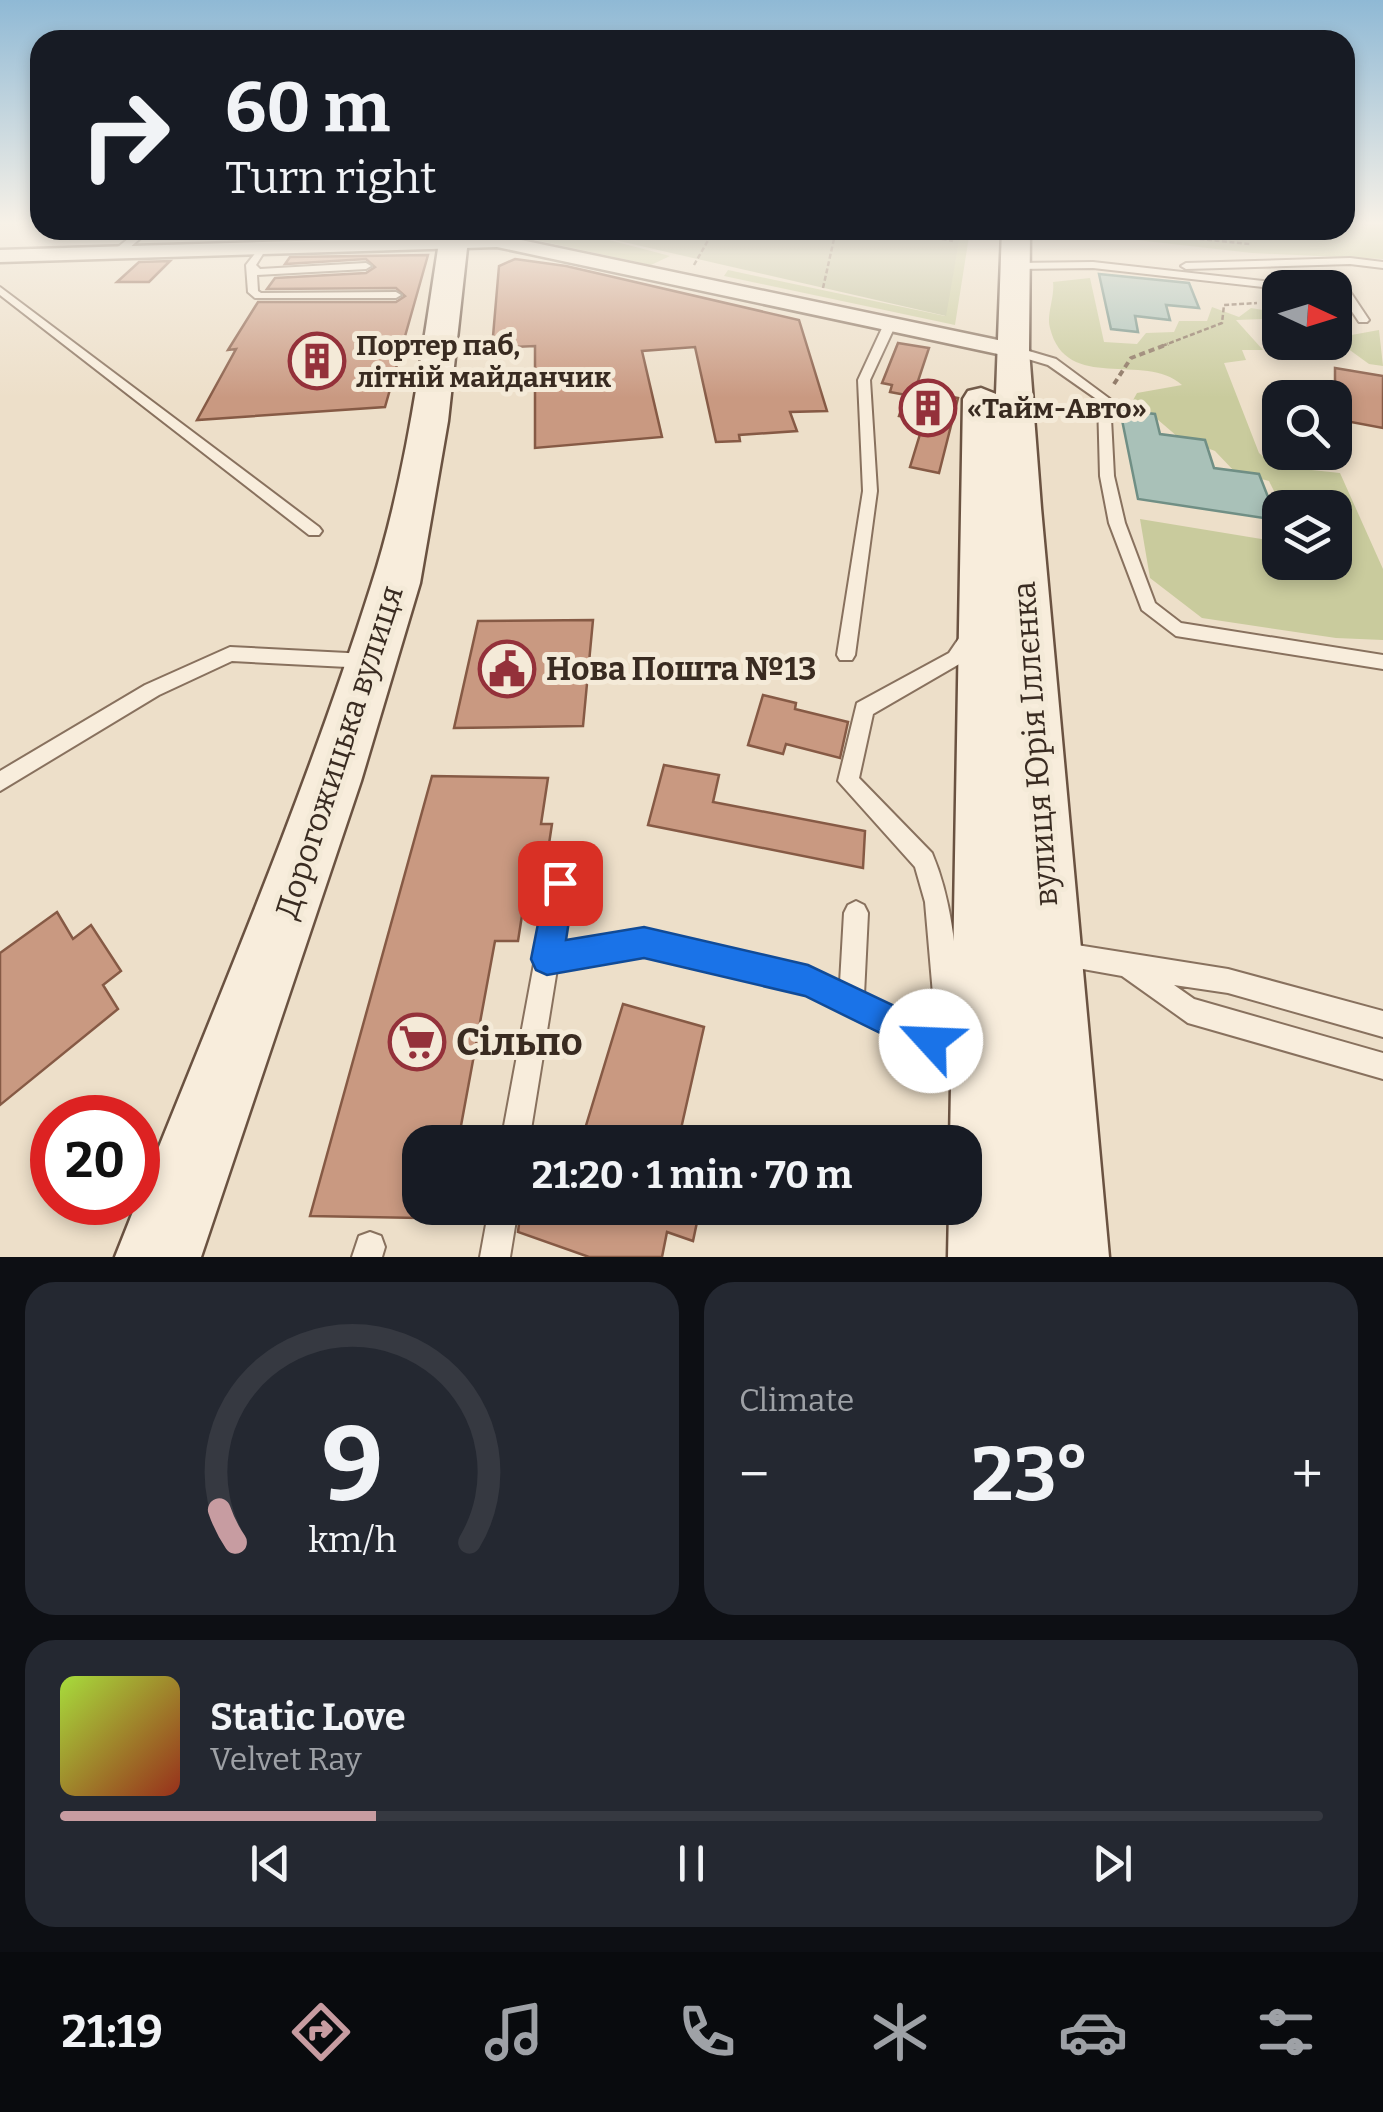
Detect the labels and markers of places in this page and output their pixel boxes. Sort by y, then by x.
place label: Портер паб, літній майданчик [356,329,611,394]
building icon: Портер паб, літній майданчик [287,331,347,391]
building icon: «Тайм-Авто» [898,378,958,438]
place label: «Тайм-Авто» [967,392,1147,425]
public building icon: Нова Пошта №13 [477,639,537,699]
place label: Нова Пошта №13 [546,650,816,688]
pin [518,841,603,926]
supermarket icon: Сільпо [387,1012,447,1072]
place label: Сільпо [456,1019,583,1065]

